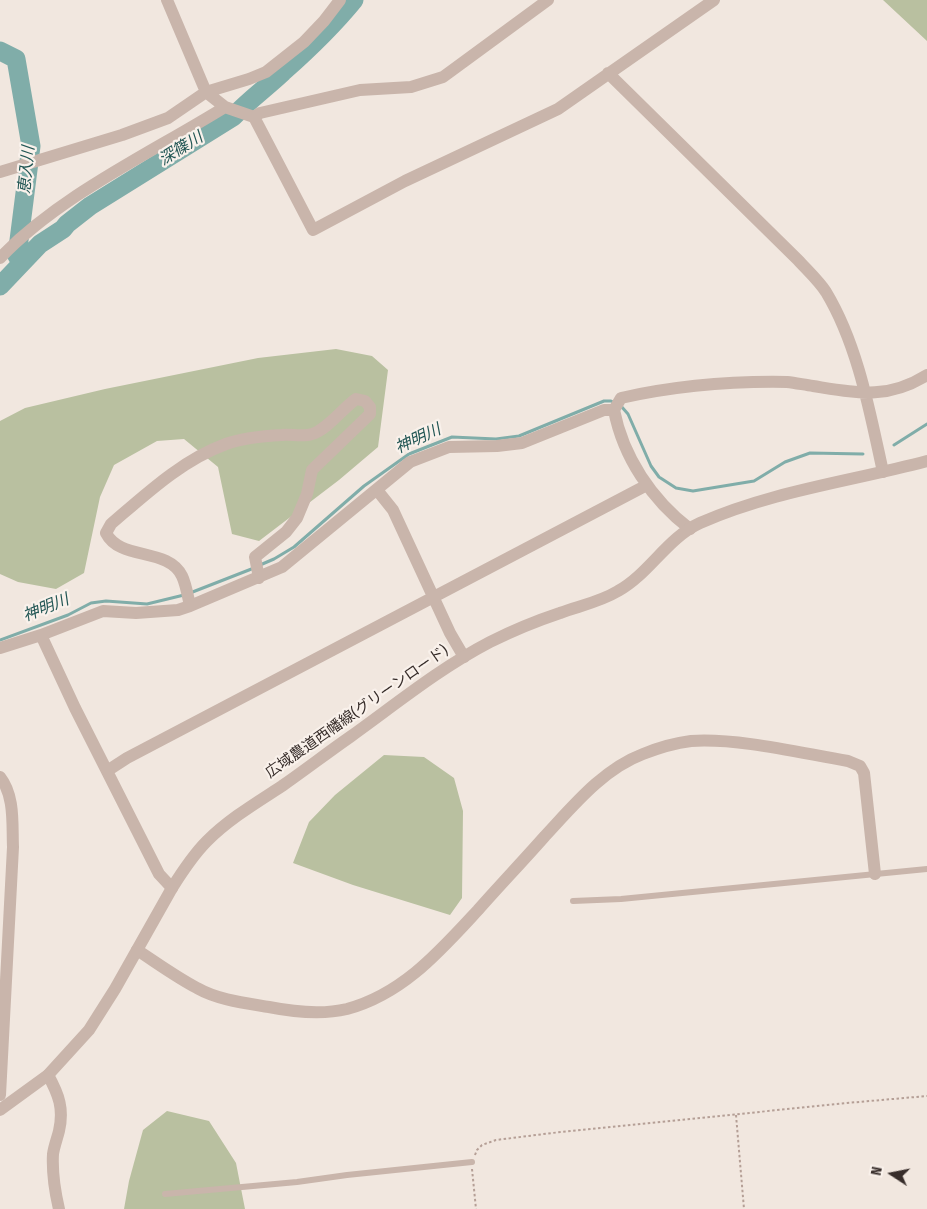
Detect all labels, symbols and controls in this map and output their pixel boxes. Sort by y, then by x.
water label: 深篠川 [156,128,206,170]
water label: 恵入川 [15,145,39,195]
water label: 神明川 [392,420,444,458]
water label: 神明川 [20,590,72,626]
street label: 広域農道西幡線(グリーンロード) [262,642,452,782]
north arrow [867,1149,917,1199]
text: N [868,1165,886,1177]

